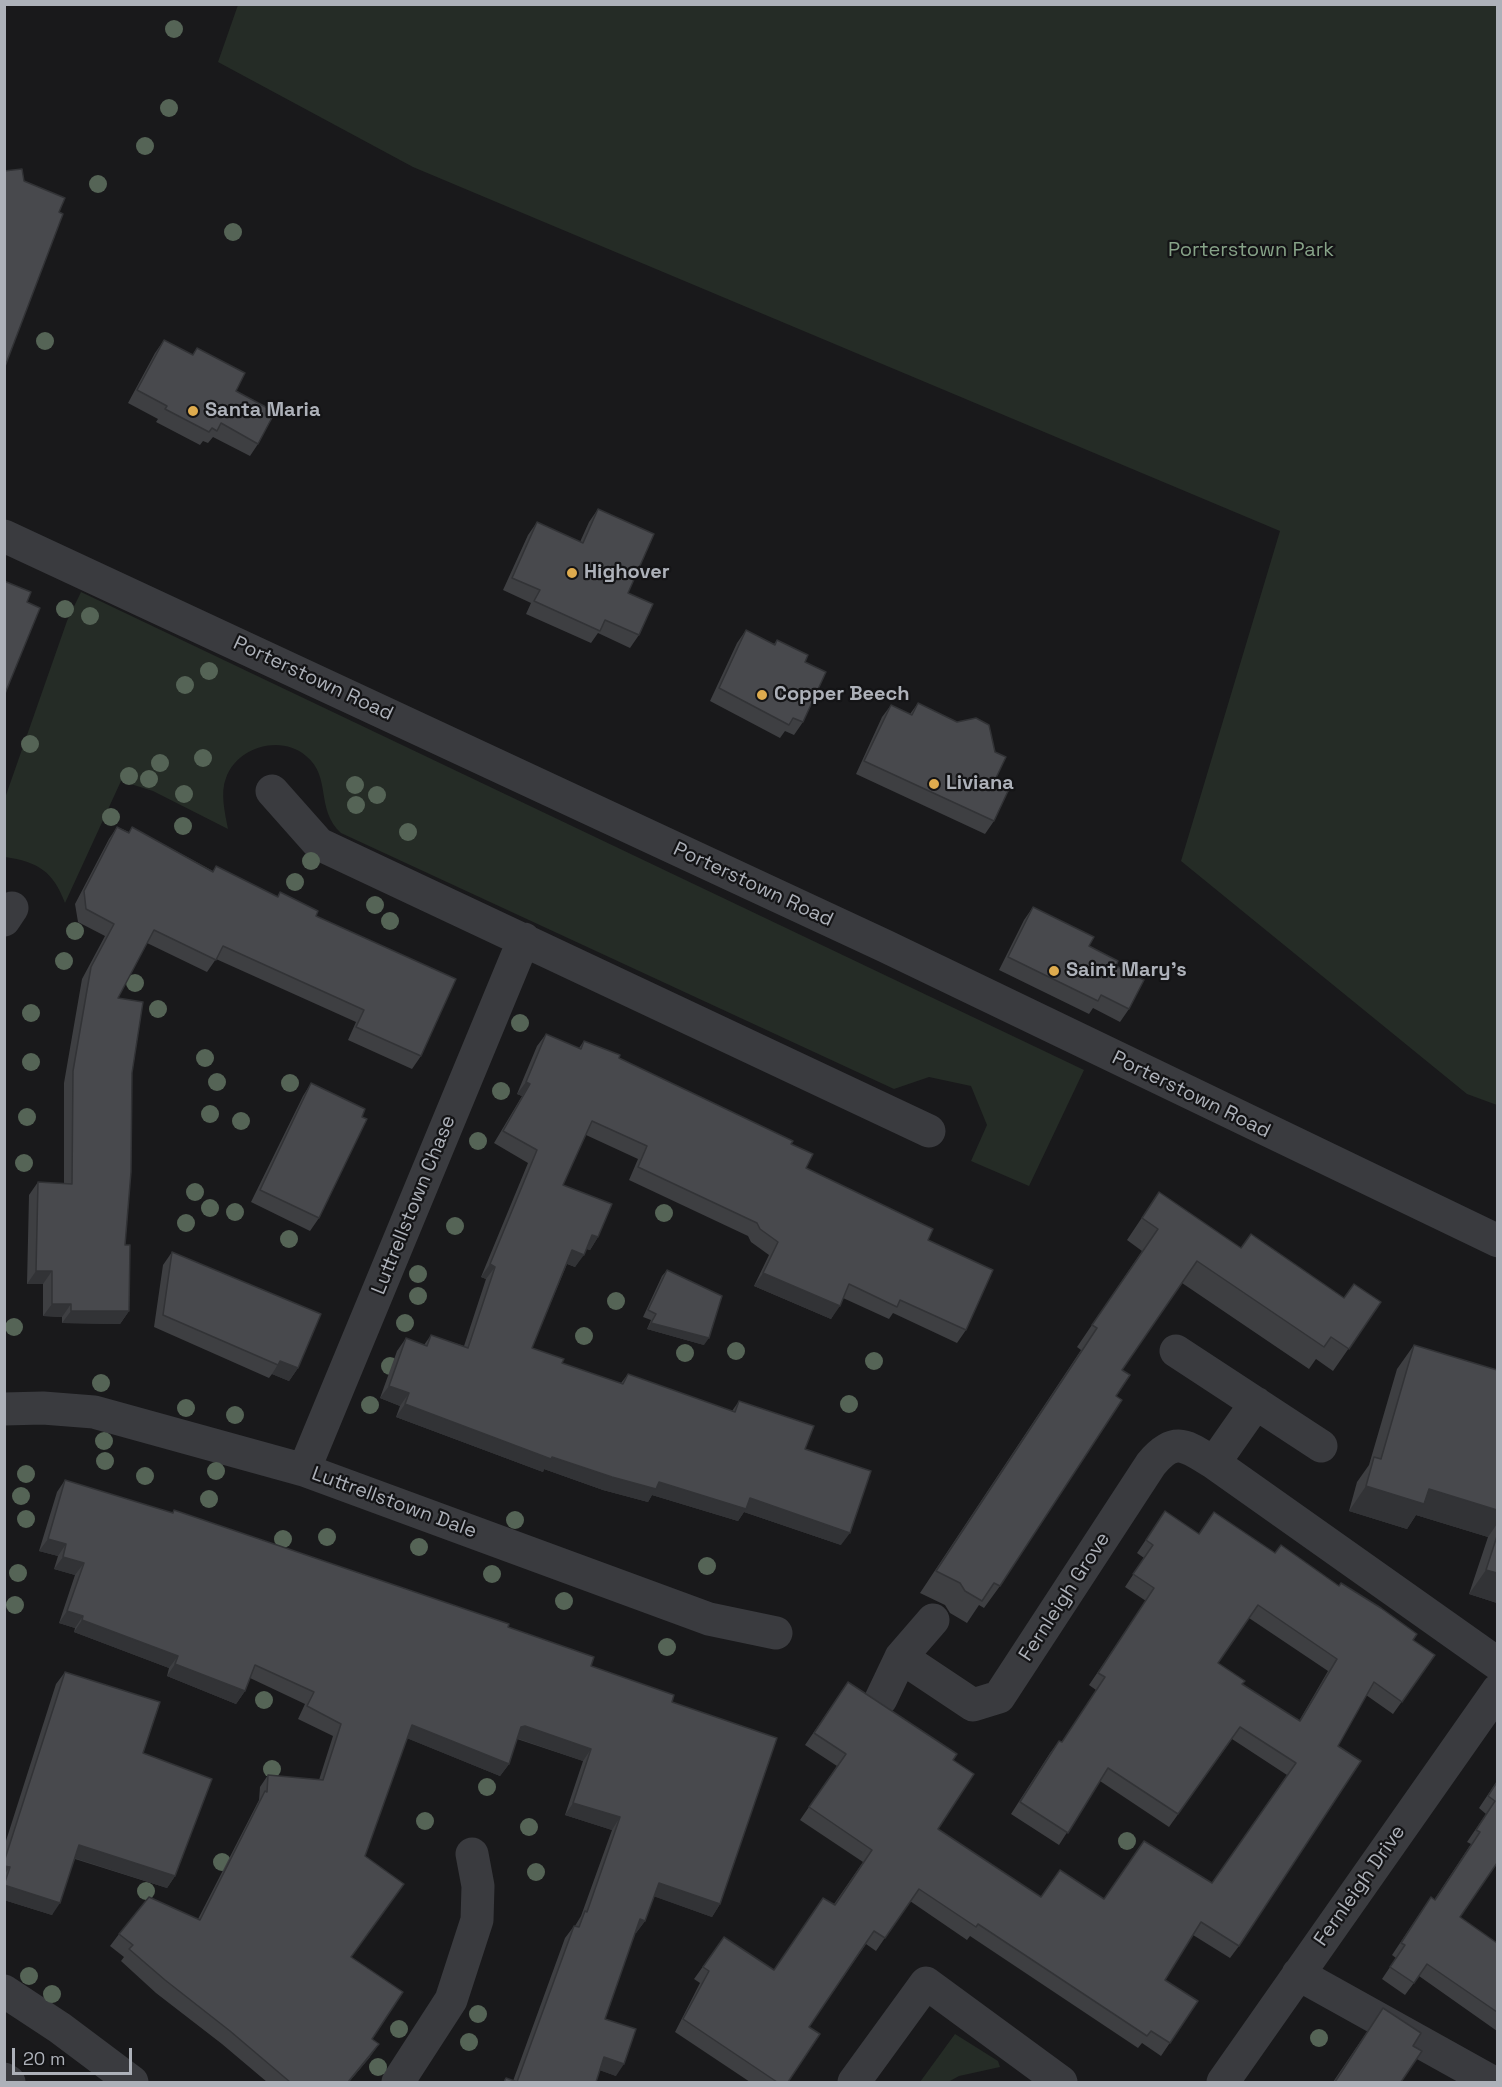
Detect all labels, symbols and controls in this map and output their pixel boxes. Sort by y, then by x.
park label: Porterstown Park [1168,239,1334,263]
place label: Santa Maria [205,399,320,423]
marker: Santa Maria [186,404,200,418]
place label: Highover [584,561,670,585]
marker: Highover [565,566,579,580]
street label: Porterstown Road [229,631,397,727]
place label: Copper Beech [774,683,910,707]
marker: Copper Beech [755,688,769,702]
place label: Liviana [946,772,1014,796]
marker: Liviana [927,777,941,791]
street label: Porterstown Road [669,837,837,933]
place label: Saint Mary's [1066,959,1187,983]
marker: Saint Mary's [1047,964,1061,978]
street label: Porterstown Road [1108,1046,1274,1144]
street label: Luttrellstown Chase [367,1112,461,1298]
street label: Luttrellstown Dale [308,1462,480,1544]
street label: Fernleigh Grove [1014,1528,1116,1666]
street label: Fernleigh Drive [1309,1821,1411,1951]
scale bar [15,2036,135,2074]
text: 20 m [23,2047,66,2070]

